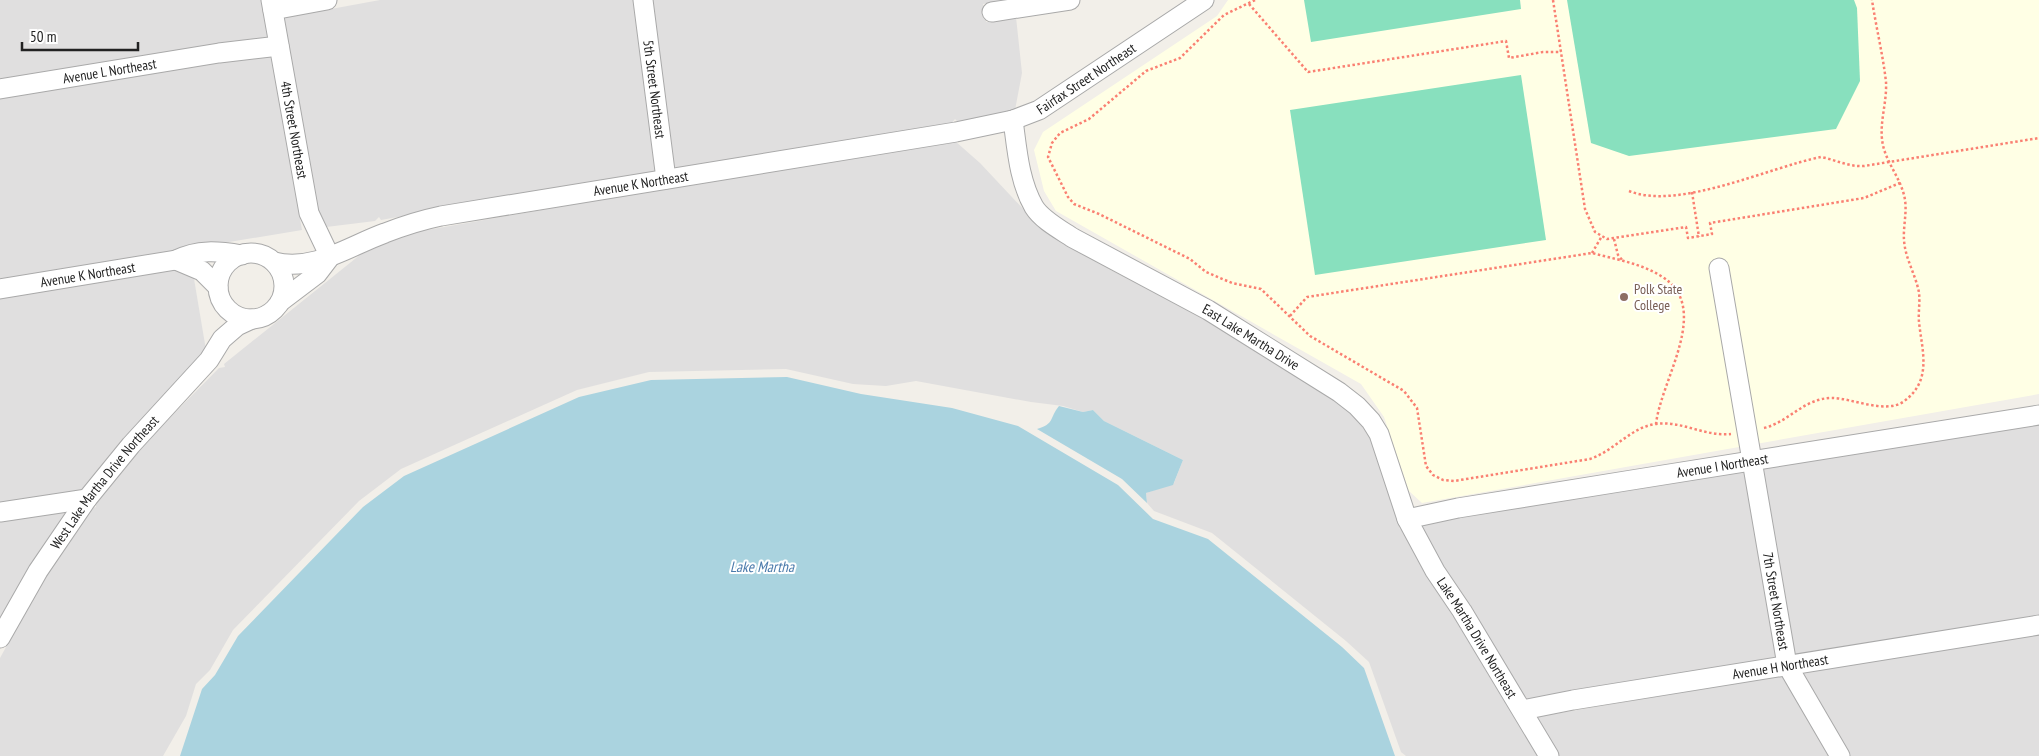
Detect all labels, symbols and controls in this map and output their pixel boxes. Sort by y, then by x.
scale bar [22,20,139,52]
text: 50 m [30,27,56,46]
street label: 5th Street Northeast [639,39,670,140]
street label: Fairfax Street Northeast [1033,39,1139,118]
street label: Avenue L Northeast [61,54,158,88]
street label: 4th Street Northeast [277,80,312,180]
street label: Avenue K Northeast [592,167,690,200]
street label: Avenue K Northeast [39,258,137,291]
place label: Polk State College [1634,280,1682,314]
marker: Polk State College [1618,291,1630,303]
street label: East Lake Martha Drive [1199,300,1303,374]
street label: West Lake Martha Drive Northeast [47,412,163,553]
street label: Avenue I Northeast [1675,449,1770,482]
street label: 7th Street Northeast [1759,551,1793,652]
water label: Lake Martha [730,557,795,576]
street label: Lake Martha Drive Northeast [1433,574,1521,702]
street label: Avenue H Northeast [1731,650,1830,683]

